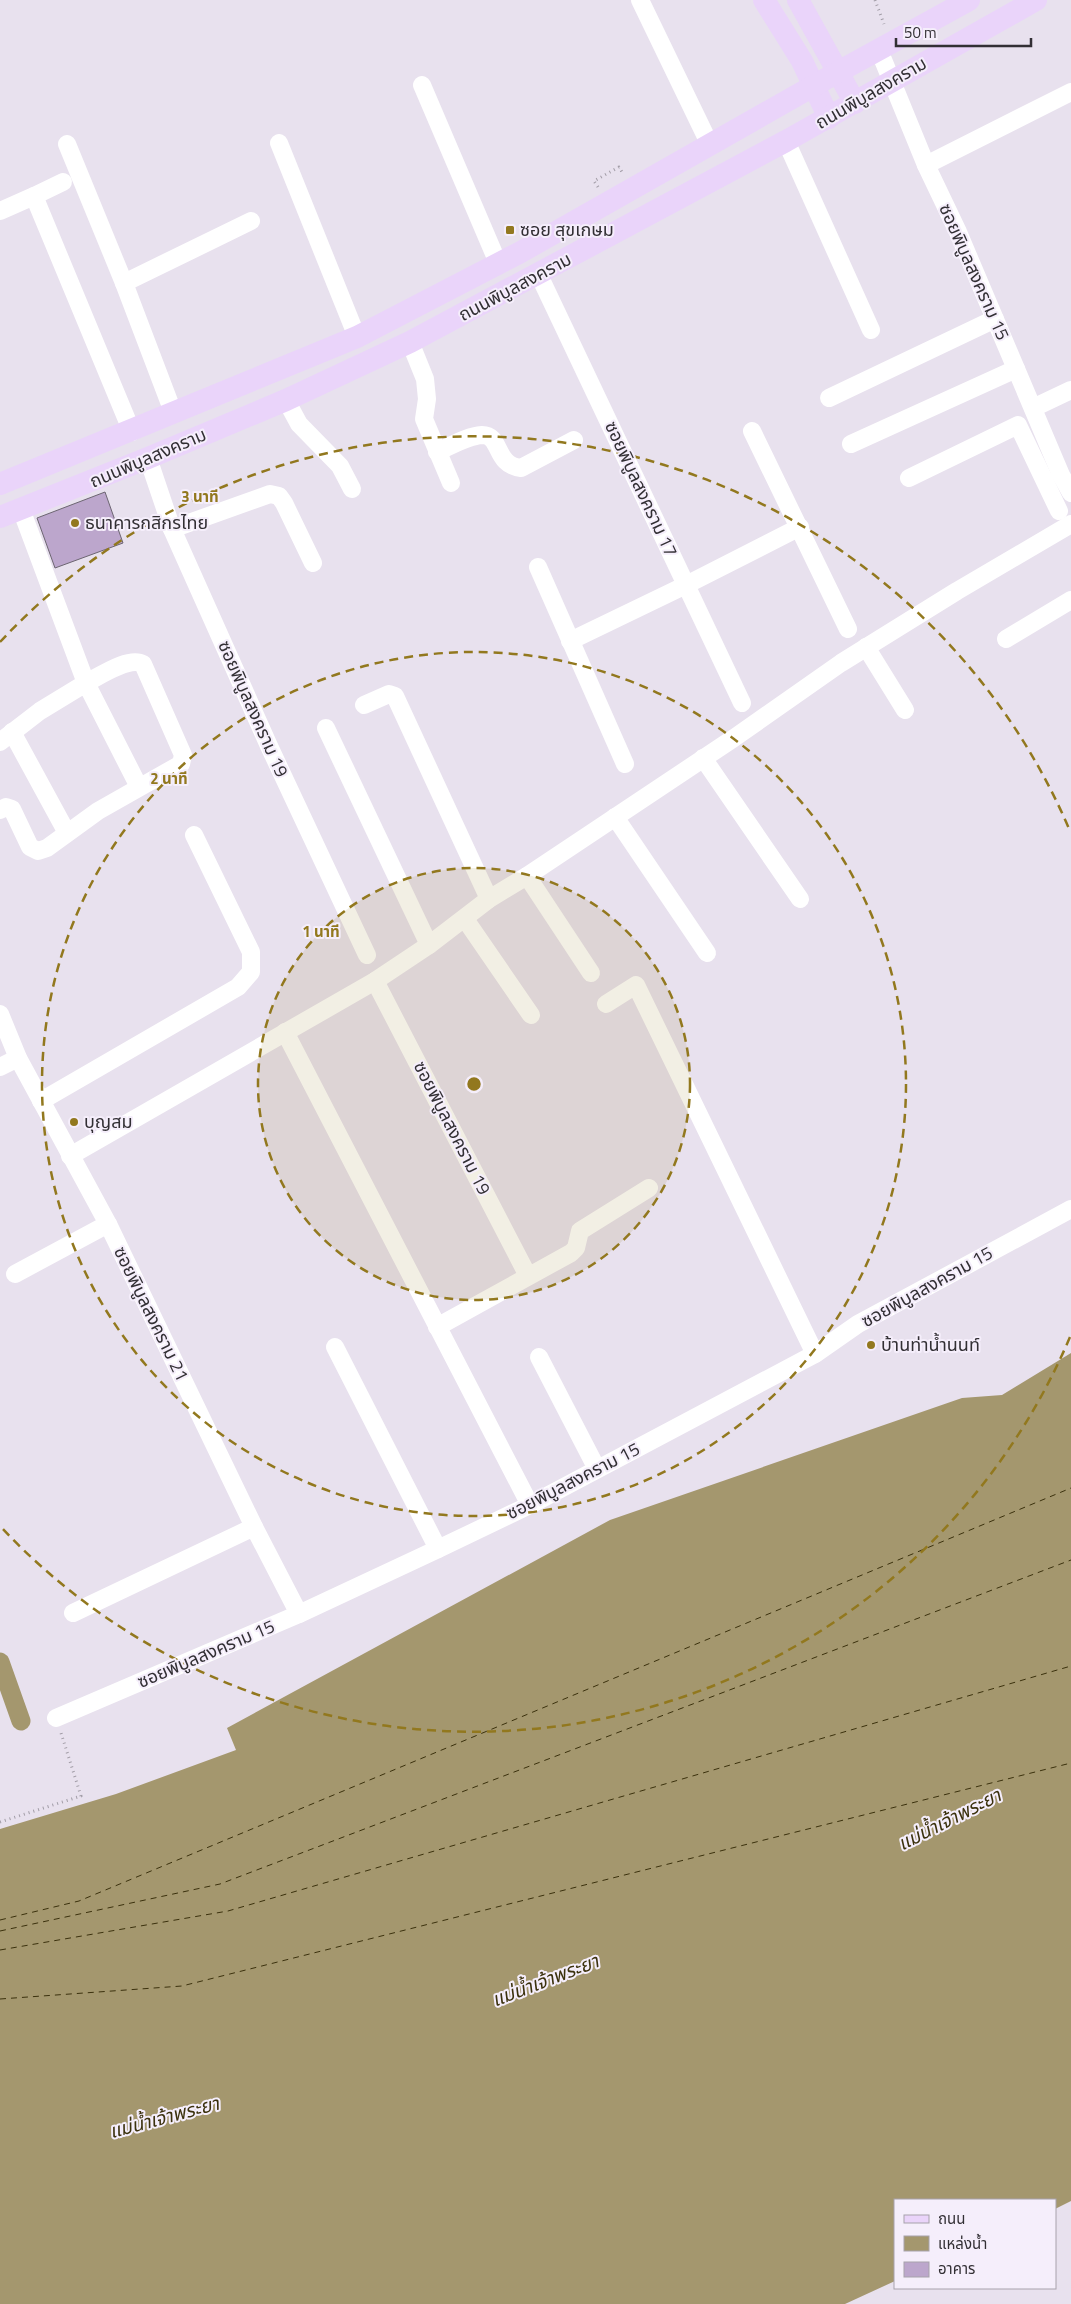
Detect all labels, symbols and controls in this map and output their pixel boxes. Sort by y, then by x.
scale bar [896,15,1031,47]
text: 50 m [904,21,937,44]
street label: ถนนพิบูลสงคราม [810,50,932,135]
street label: ซอยพิบูลสงคราม 15 [932,199,1017,344]
place label: ซอย สุขเกษม [520,216,614,243]
marker: ซอย สุขเกษม [504,224,516,236]
street label: ถนนพิบูลสงคราม [453,245,576,328]
street label: ซอยพิบูลสงคราม 17 [598,416,685,561]
street label: ถนนพิบูลสงคราม [85,421,210,494]
text: 3 นาที [181,485,219,508]
place label: ธนาคารกสิกรไทย [85,509,208,536]
marker: ธนาคารกสิกรไทย [69,517,81,529]
street label: ซอยพิบูลสงคราม 19 [211,636,296,781]
text: 2 นาที [150,767,188,790]
text: 1 นาที [302,920,340,943]
street label: ซอยพิบูลสงคราม 19 [407,1056,498,1199]
centre of rings [465,1075,483,1093]
place label: บุญสม [84,1108,133,1135]
marker: บุญสม [68,1116,80,1128]
street label: ซอยพิบูลสงคราม 15 [856,1239,998,1334]
street label: ซอยพิบูลสงคราม 21 [107,1242,196,1386]
place label: บ้านท่าน้ำนนท์ [881,1331,980,1358]
marker: บ้านท่าน้ำนนท์ [865,1339,877,1351]
street label: ซอยพิบูลสงคราม 15 [501,1435,644,1526]
street label: ซอยพิบูลสงคราม 15 [133,1612,279,1695]
water label: แม่น้ำเจ้าพระยา [892,1779,1007,1857]
water label: แม่น้ำเจ้าพระยา [487,1945,604,2013]
water label: แม่น้ำเจ้าพระยา [106,2088,223,2145]
legend [894,2199,1056,2289]
text: ถนน [938,2207,965,2230]
text: แหล่งน้ำ [938,2232,987,2255]
text: อาคาร [938,2257,975,2280]

